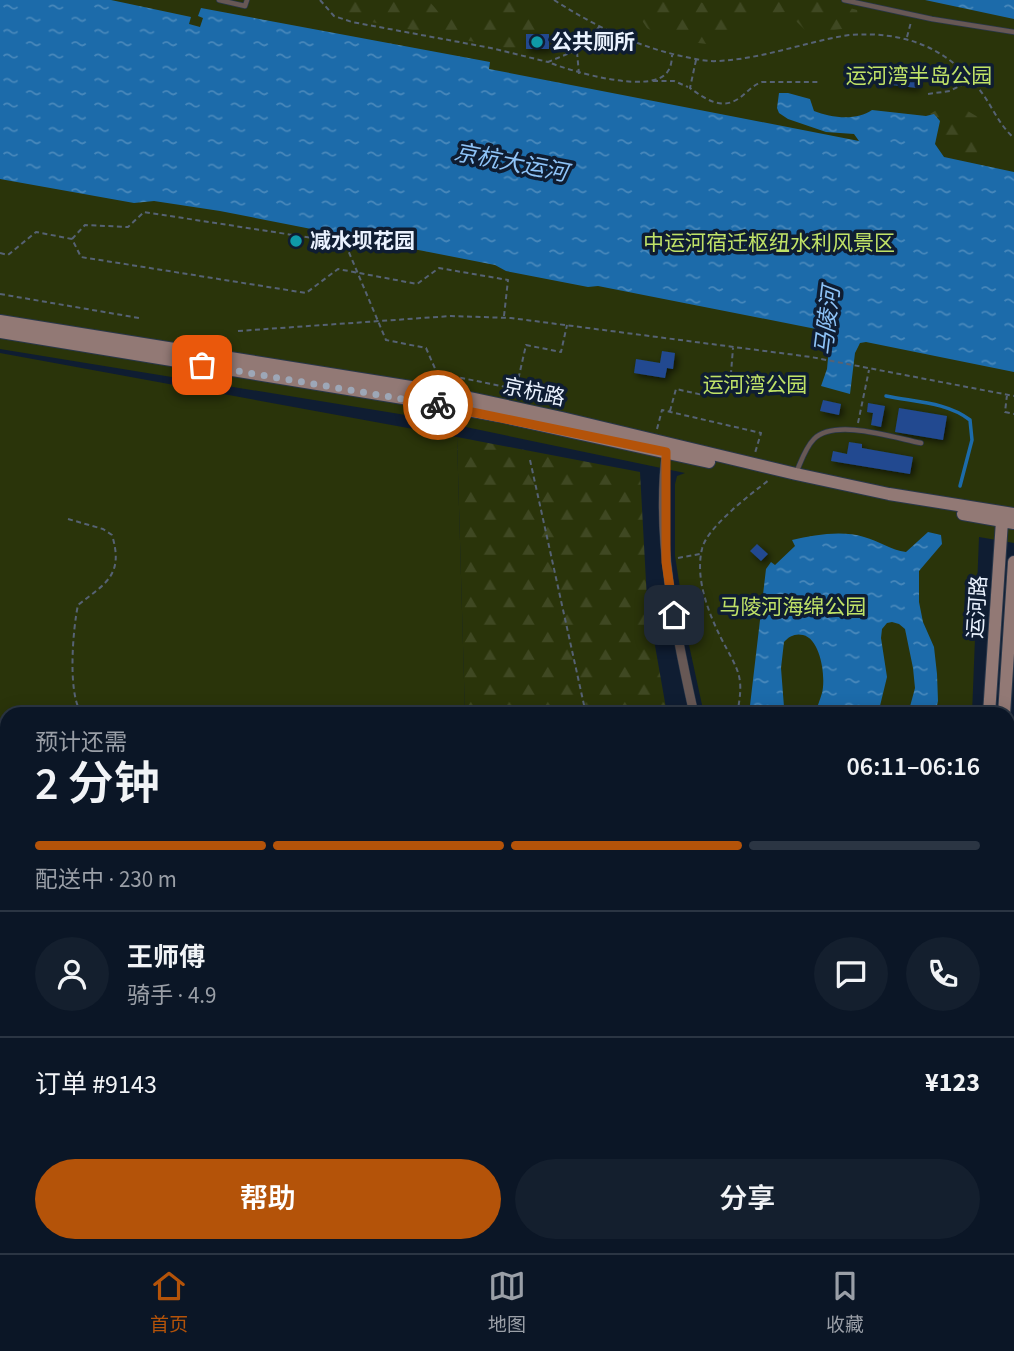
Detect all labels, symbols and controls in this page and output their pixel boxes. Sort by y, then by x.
place label: 公共厕所 [551,27,635,57]
marker: 公共厕所 [529,34,545,50]
park label: 运河湾半岛公园 [846,61,993,91]
water label: 京杭大运河 [451,135,574,190]
place label: 减水坝花园 [310,226,415,256]
park label: 中运河宿迁枢纽水利风景区 [643,228,895,258]
marker: 减水坝花园 [288,233,304,249]
water label: 马陵河 [807,281,849,357]
pin [172,335,232,395]
icon: bag [183,346,221,384]
courier [403,370,473,440]
park label: 运河湾公园 [703,370,808,400]
street label: 京杭路 [500,371,568,413]
icon: bike [419,386,457,424]
street label: 运河路 [960,575,994,639]
pin [644,585,704,645]
park label: 马陵河海绵公园 [720,592,867,622]
icon: home [655,596,693,634]
text: 预计还需 [35,726,127,759]
text: 06:11–06:16 [847,748,980,785]
text: 2 分钟 [35,752,160,817]
text: 配送中 · 230 m [35,863,177,896]
button: person [35,937,109,1011]
button: chat [814,937,888,1011]
button: phone [906,937,980,1011]
text: 王师傅 [127,939,205,976]
text: 骑手 · 4.9 [127,979,217,1012]
text: ¥123 [925,1064,980,1101]
text: 订单 #9143 [35,1066,157,1103]
button: 帮助 [35,1159,501,1239]
button: 分享 [515,1159,980,1239]
tab: 首页 [150,1267,188,1339]
tab: 地图 [488,1267,526,1339]
tab: 收藏 [826,1267,864,1339]

